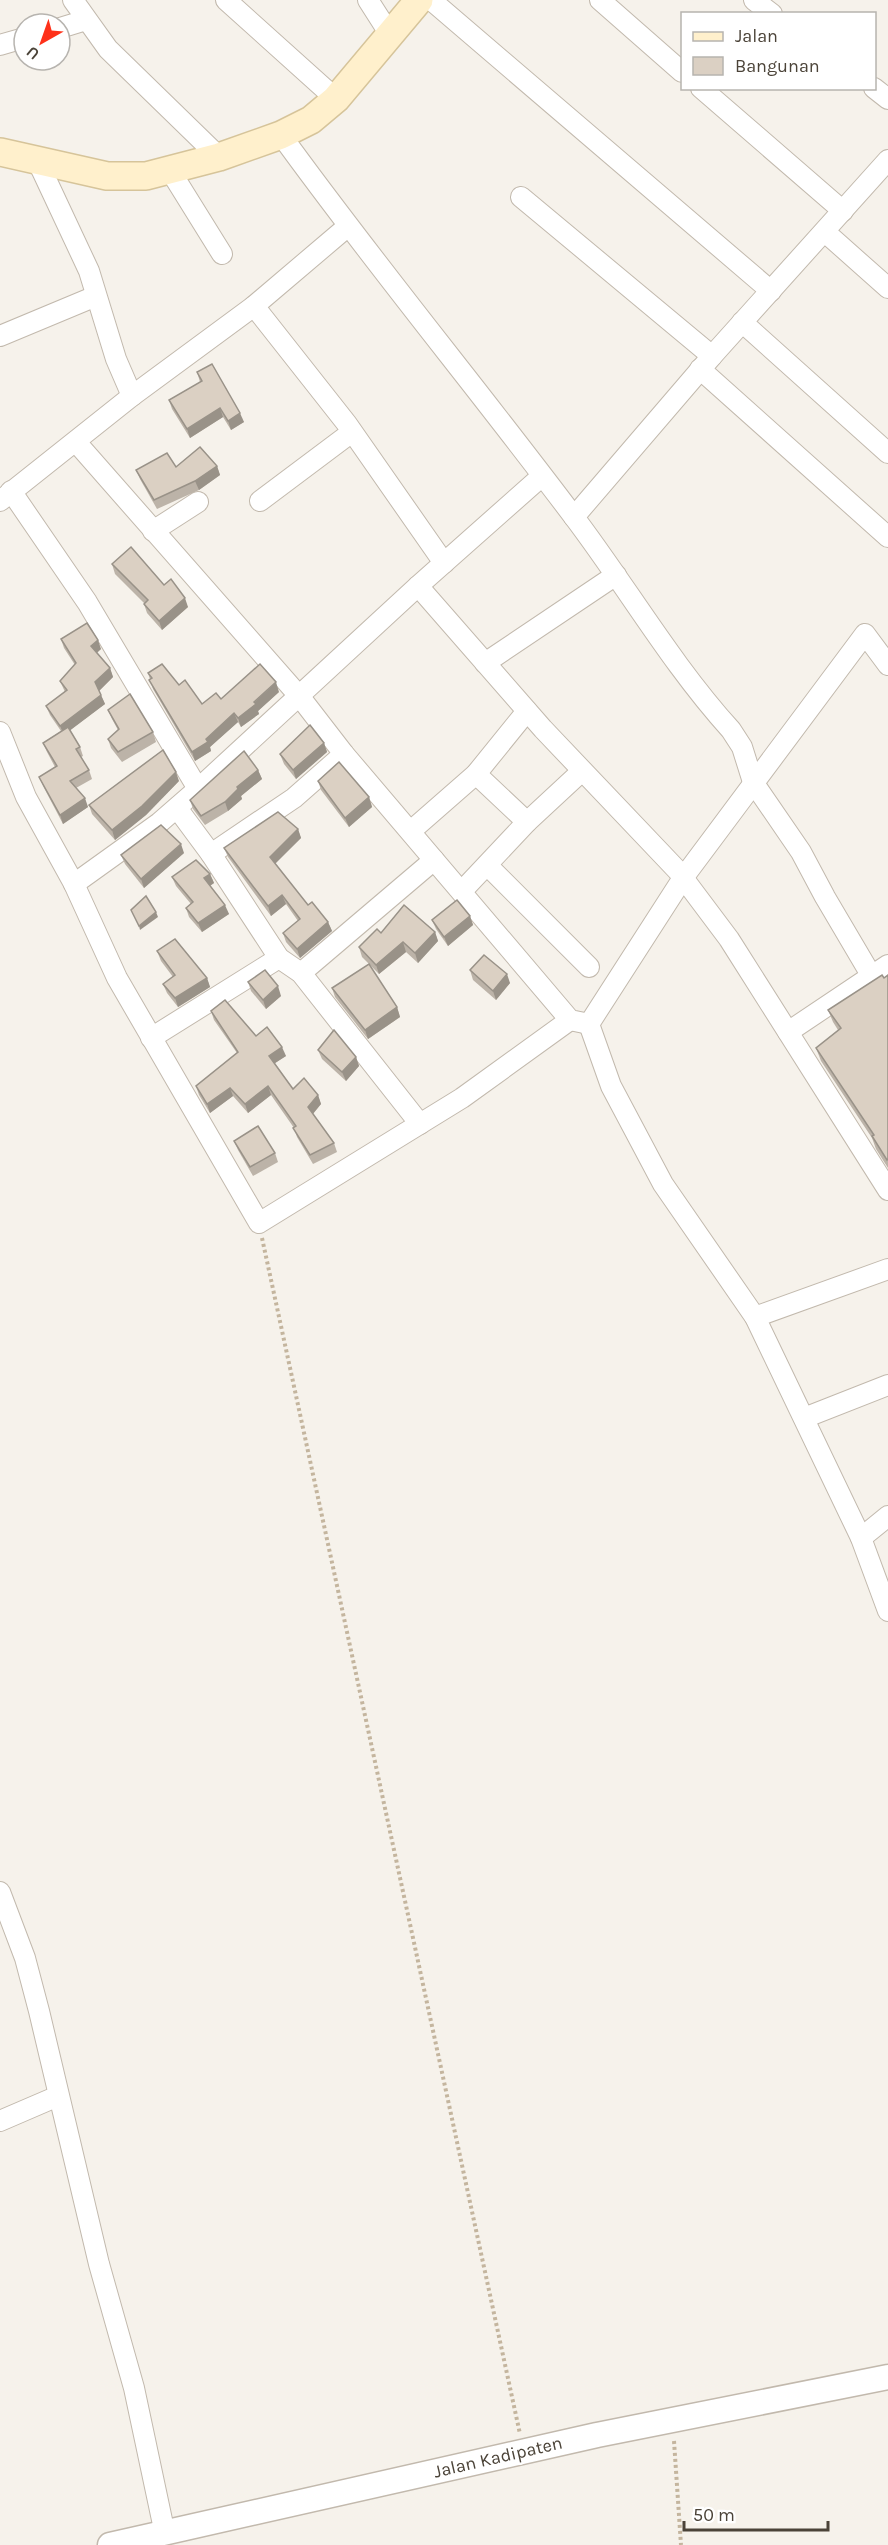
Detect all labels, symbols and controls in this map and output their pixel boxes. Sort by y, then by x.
north arrow [12,12,72,72]
legend [681,12,876,90]
text: Jalan [735,25,778,47]
text: U [22,42,43,64]
text: Bangunan [735,55,820,77]
street label: Jalan Kadipaten [431,2431,565,2483]
scale bar [684,2494,828,2532]
text: 50 m [693,2504,735,2526]

